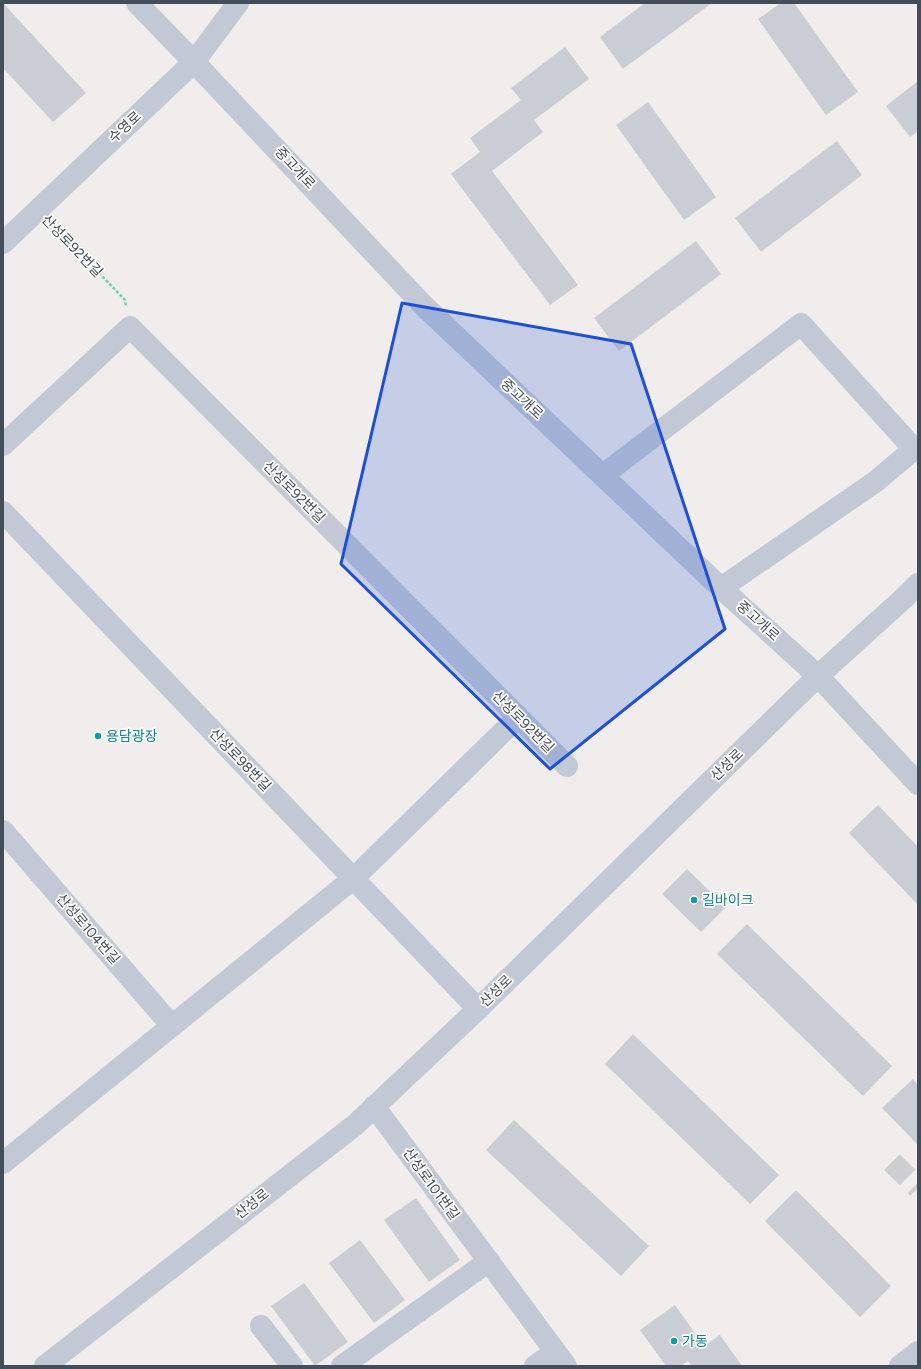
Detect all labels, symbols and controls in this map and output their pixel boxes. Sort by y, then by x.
street label: 수영로 [105,108,145,146]
street label: 중고개로 [271,143,319,193]
street label: 산성로92번길 [38,211,106,281]
street label: 중고개로 [497,375,547,423]
street label: 산성로92번길 [260,458,328,526]
street label: 중고개로 [733,597,783,645]
street label: 산성로92번길 [489,688,557,756]
street label: 산성로98번길 [206,725,274,795]
place label: 용담광장 [106,728,158,745]
marker: 용담광장 [93,731,103,741]
street label: 산성로 [707,745,747,785]
street label: 산성로104번길 [53,890,123,968]
place label: 길바이크 [702,892,754,909]
marker: 길바이크 [689,895,699,905]
street label: 산성로 [476,971,516,1011]
street label: 산성로101번길 [399,1145,463,1223]
street label: 산성로 [232,1185,273,1223]
place label: 가동 [682,1333,708,1350]
marker: 가동 [669,1336,679,1346]

